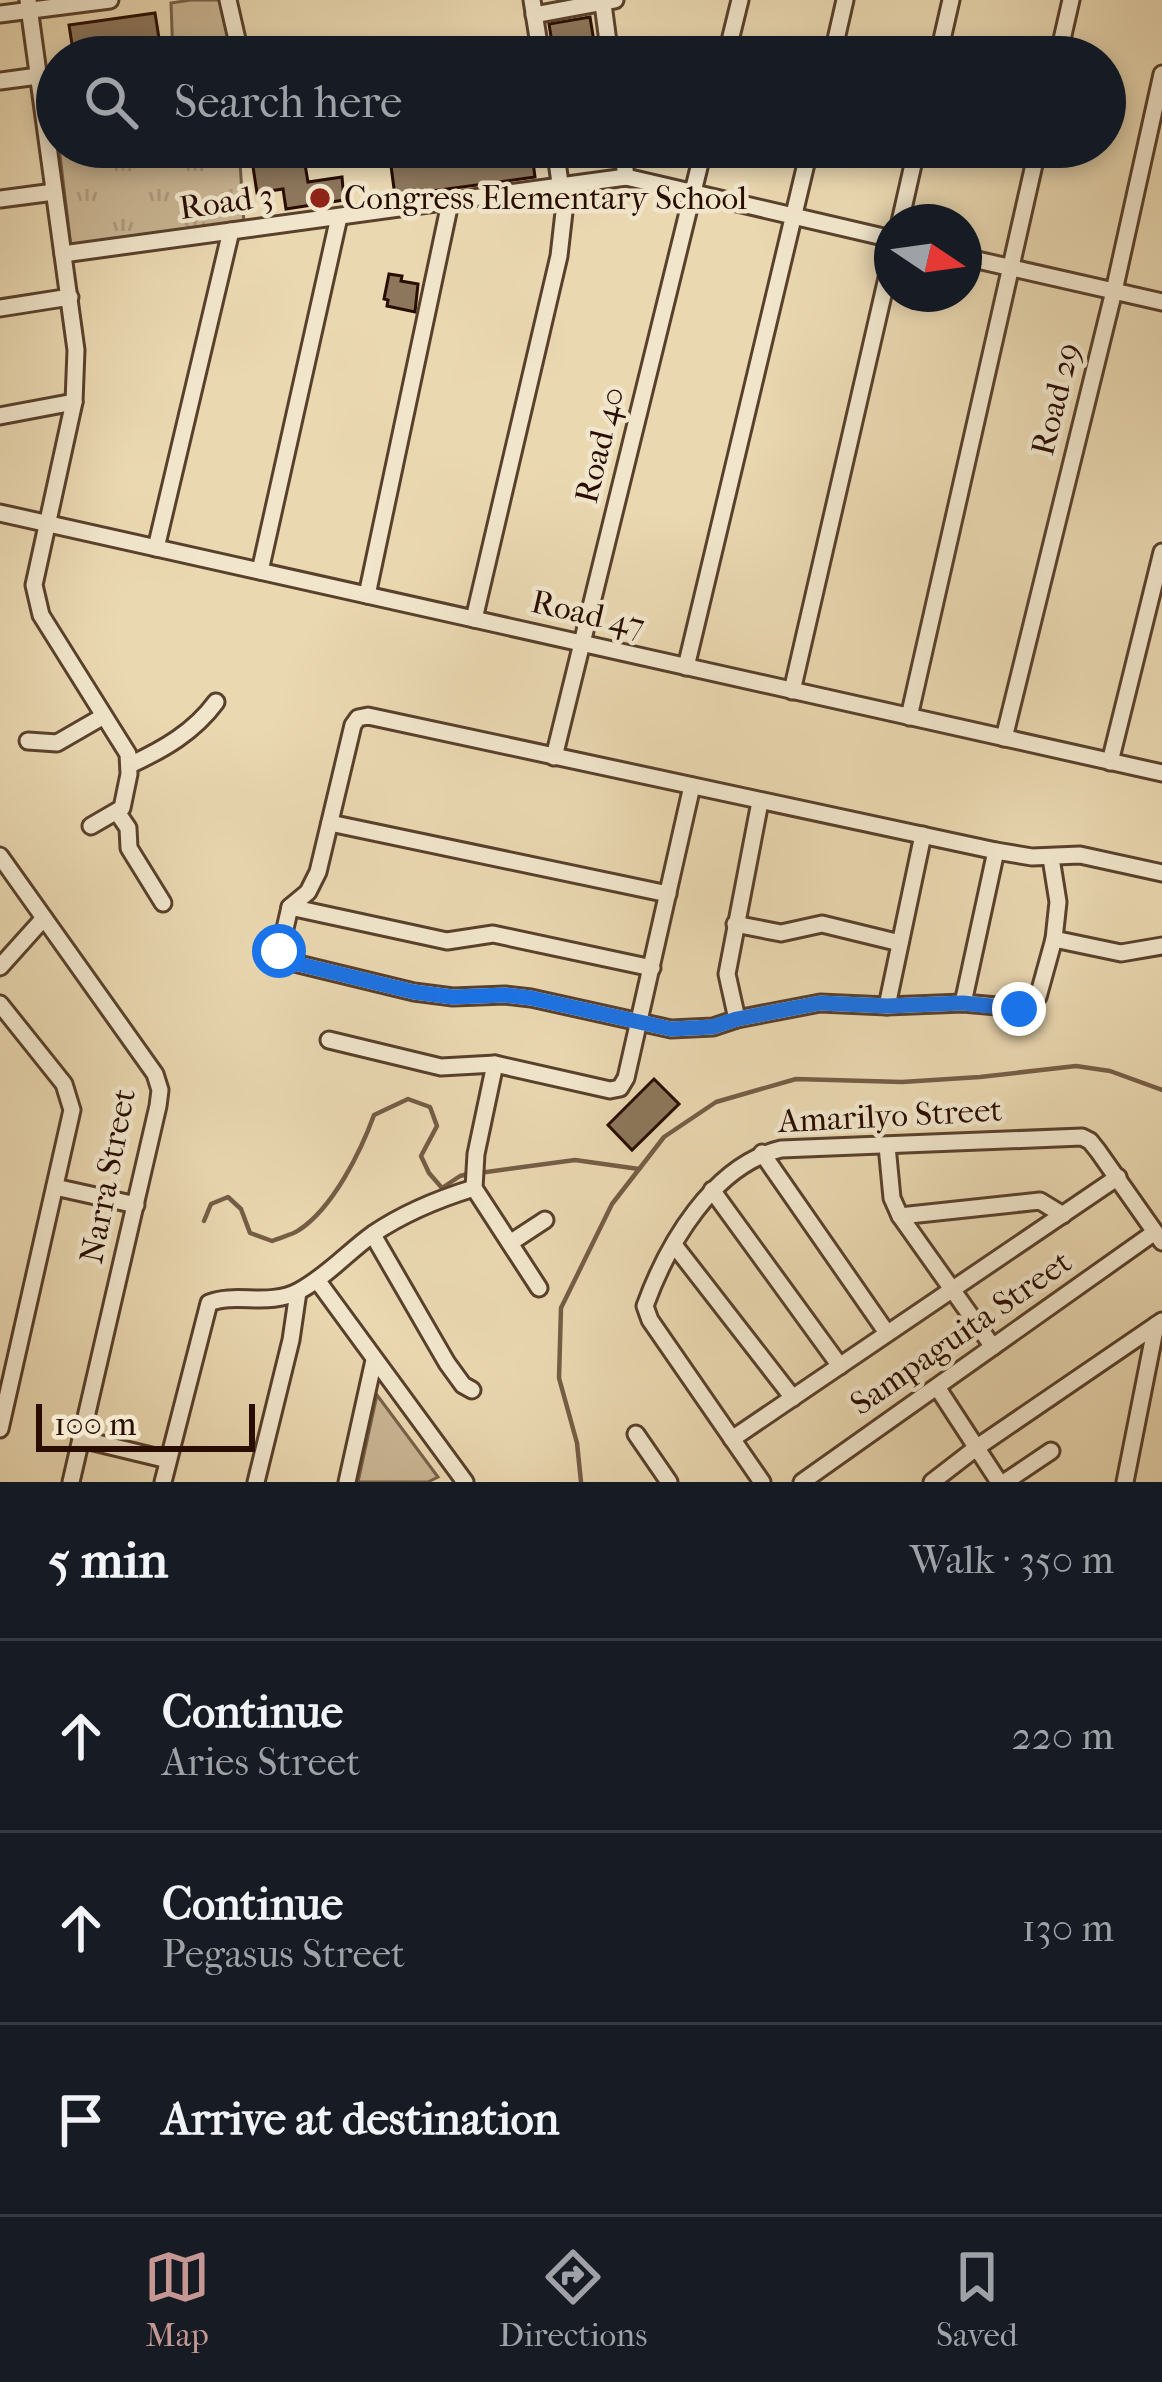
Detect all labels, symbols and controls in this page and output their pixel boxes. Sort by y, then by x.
search box [36,36,1126,168]
icon: search [78,69,144,135]
text: Search here [174,76,402,129]
street label: Road 3 [177,176,275,228]
place label: Congress Elementary School [344,179,747,218]
marker: Congress Elementary School [307,185,333,211]
north arrow [874,204,982,312]
street label: Road 29 [1023,339,1089,459]
street label: Road 40 [567,383,633,507]
street label: Road 47 [528,582,648,646]
route start [252,924,306,978]
route end [992,982,1046,1036]
street label: Narra Street [72,1085,144,1267]
street label: Amarilyo Street [775,1091,1003,1141]
street label: Sampaguita Street [843,1242,1079,1424]
scale bar [36,1398,255,1451]
text: 100 m [54,1405,137,1444]
text: 5 min [48,1530,168,1590]
text: Walk · 350 m [910,1537,1114,1583]
text: Continue [162,1686,343,1739]
icon: ahead [48,1703,114,1769]
text: 220 m [1012,1713,1114,1759]
text: Aries Street [162,1739,360,1785]
text: Continue [162,1878,343,1931]
icon: ahead [48,1895,114,1961]
text: 130 m [1022,1905,1114,1951]
text: Pegasus Street [162,1931,405,1977]
icon: arrive [48,2087,114,2153]
text: Arrive at destination [162,2093,559,2146]
tab: Map [144,2244,210,2355]
tab: Directions [499,2244,647,2355]
tab: Saved [936,2244,1018,2355]

